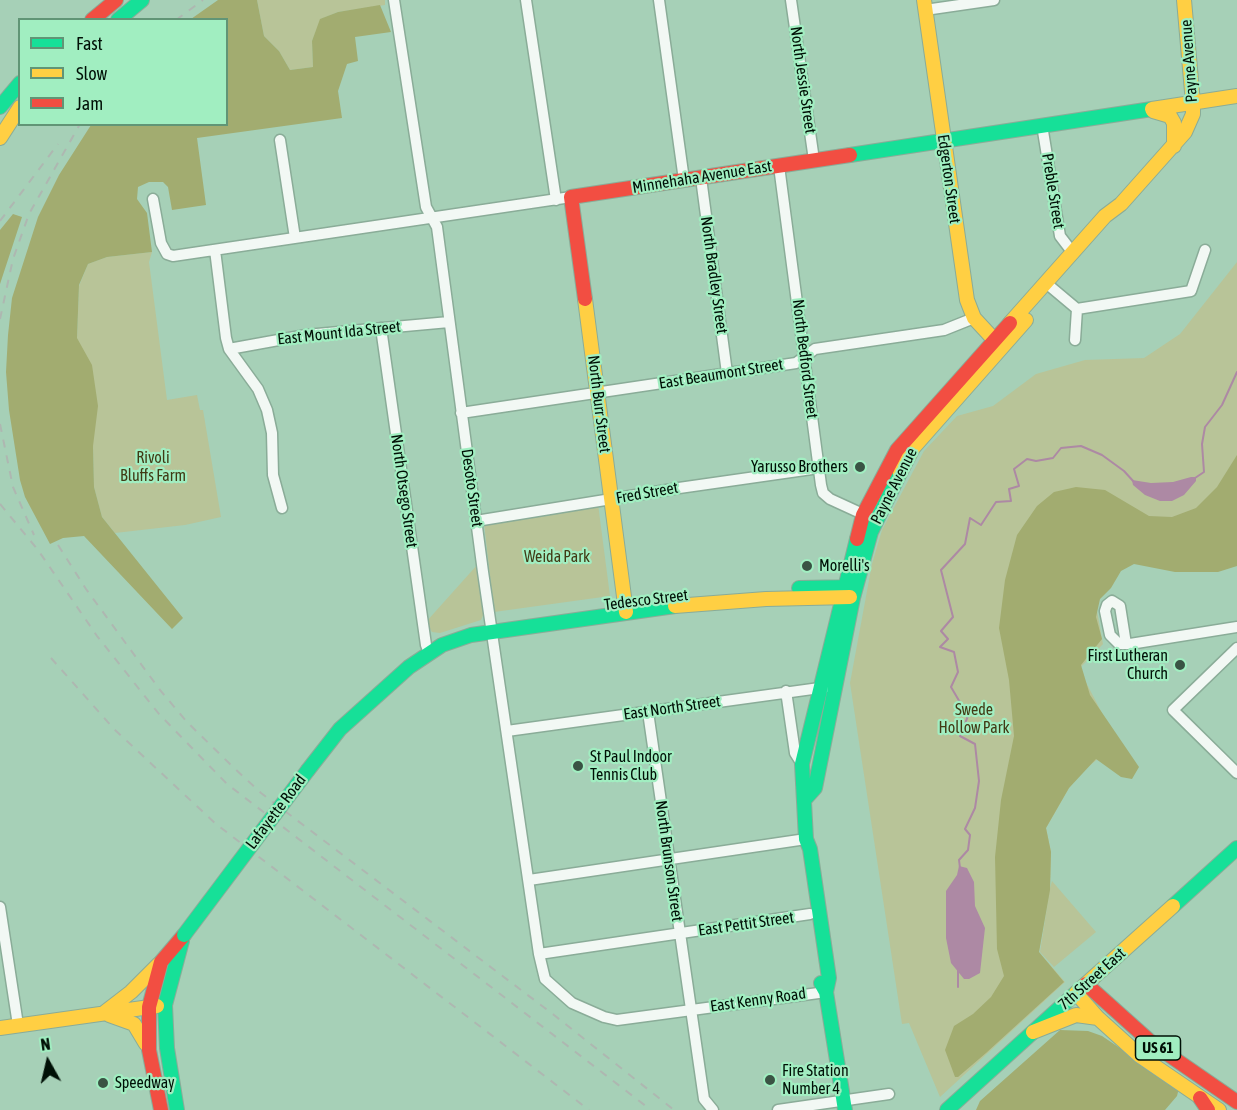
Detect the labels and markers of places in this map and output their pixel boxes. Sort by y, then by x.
place label: Yarusso Brothers [751,457,848,477]
marker: Yarusso Brothers [853,460,867,474]
place label: Morelli's [819,556,870,576]
marker: Morelli's [800,559,814,573]
place label: First Lutheran Church [1088,646,1168,684]
marker: First Lutheran Church [1173,658,1187,672]
place label: St Paul Indoor Tennis Club [590,747,672,785]
marker: St Paul Indoor Tennis Club [571,759,585,773]
place label: Fire Station Number 4 [782,1061,849,1099]
place label: Speedway [115,1073,175,1093]
marker: Fire Station Number 4 [763,1073,777,1087]
marker: Speedway [96,1076,110,1090]

